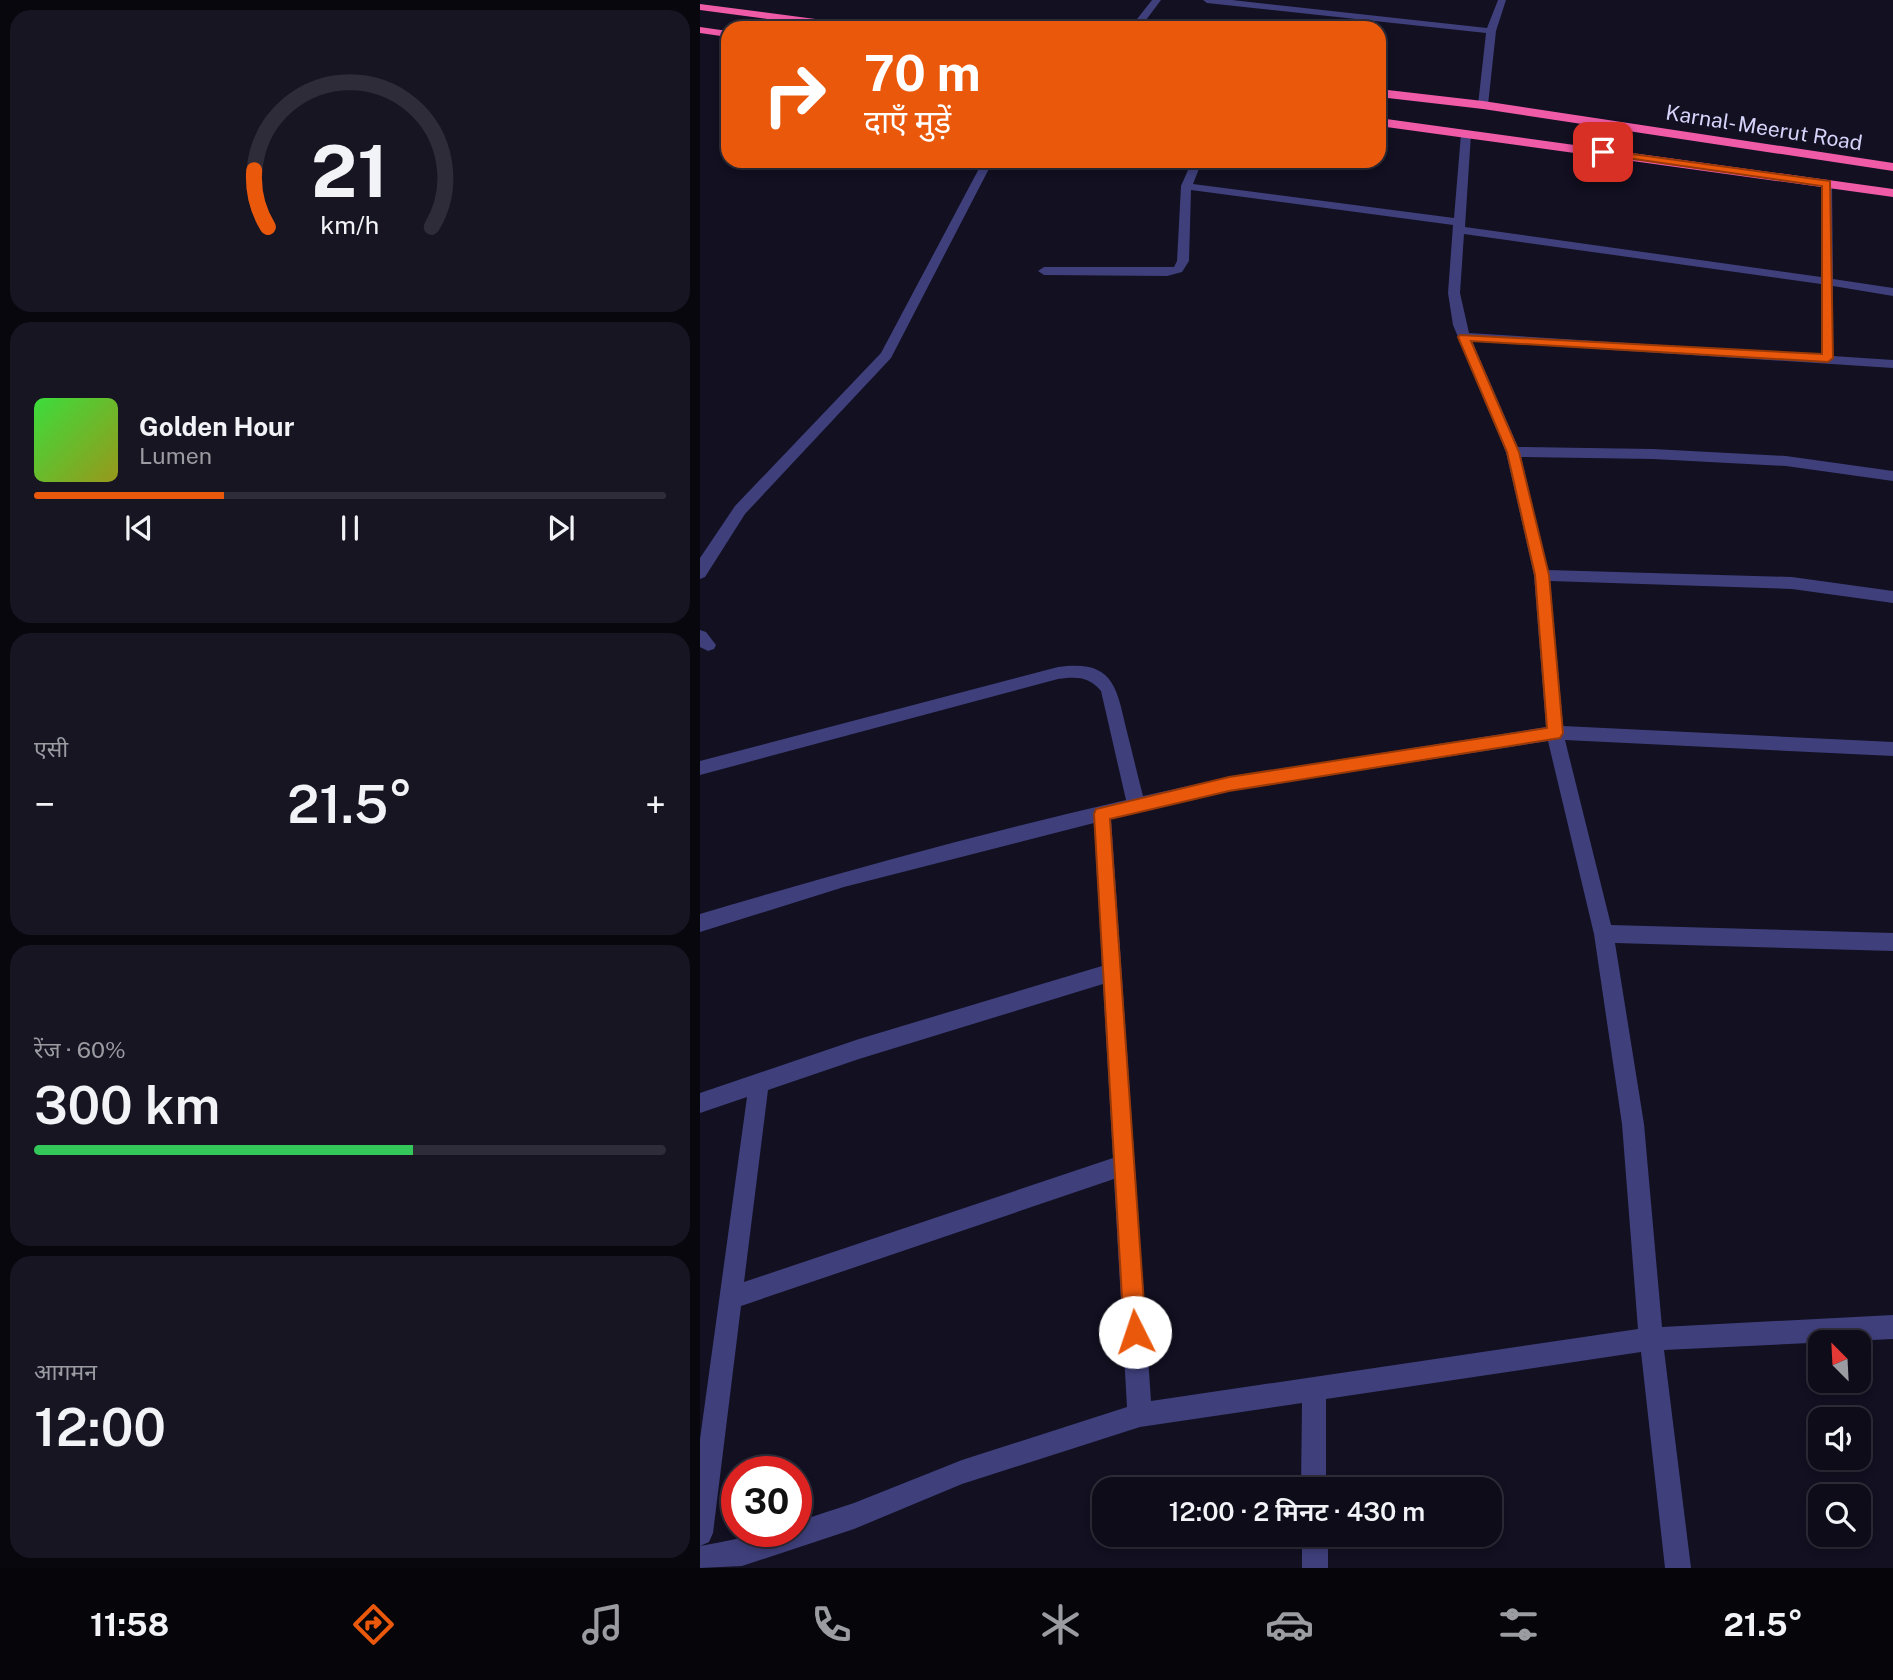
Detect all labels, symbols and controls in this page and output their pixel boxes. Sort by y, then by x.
text: 70 m [864,44,981,102]
icon: right [749,49,840,140]
street label: Karnal- Meerut Road [1664,100,1864,155]
text: दाएँ मुड़ें [864,103,951,140]
pin [1573,122,1633,182]
text: 21 [311,128,389,213]
icon: arrive [1584,133,1622,171]
text: km/h [321,210,379,240]
text: Golden Hour [139,411,294,442]
text: Lumen [139,442,212,469]
icon: previous [120,509,158,547]
icon: pause [331,509,369,547]
icon: next [542,509,580,547]
text: एसी [34,735,68,762]
text: 21.5° [287,774,413,835]
text: − [34,782,55,827]
text: + [645,782,666,827]
text: रेंज · 60% [34,1036,126,1063]
text: 300 km [34,1075,220,1136]
position arrow [1098,1295,1172,1369]
north arrow [1808,1330,1871,1393]
map controls [1808,1330,1871,1547]
text: आगमन [34,1358,97,1385]
text: 12:00 [34,1397,166,1458]
button: sound [1808,1407,1871,1470]
speed limit sign: 30 [721,1456,812,1547]
button: search [1808,1484,1871,1547]
text: 12:00 · 2 मिनट · 430 m [1169,1496,1425,1527]
icon: directions [349,1600,398,1649]
icon: music [578,1600,627,1649]
icon: phone [807,1600,856,1649]
icon: climate [1036,1600,1085,1649]
icon: car [1265,1600,1314,1649]
icon: filters [1494,1600,1543,1649]
text: 11:58 [90,1606,169,1643]
text: 21.5° [1723,1606,1803,1643]

